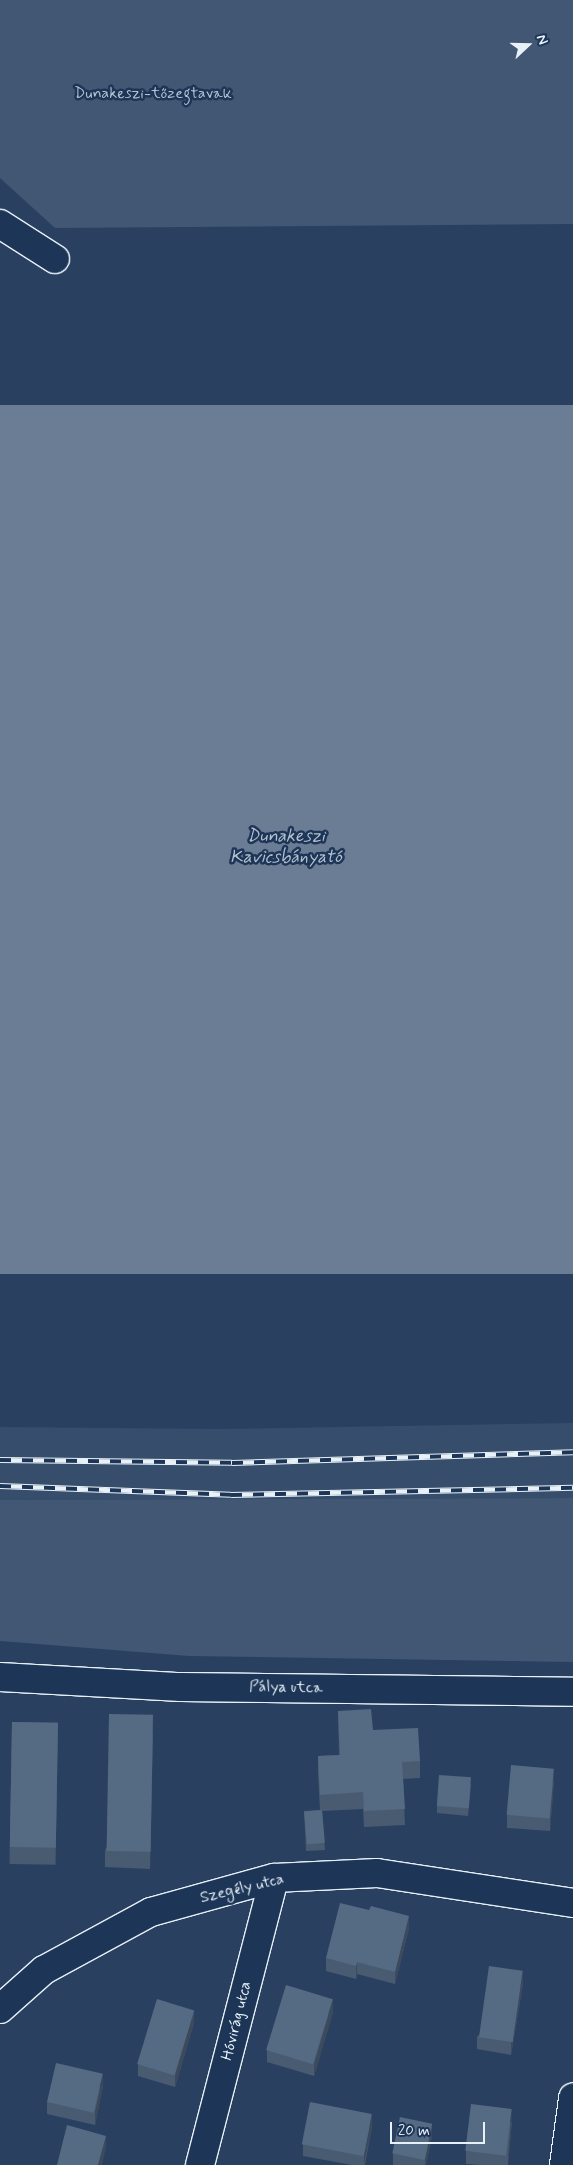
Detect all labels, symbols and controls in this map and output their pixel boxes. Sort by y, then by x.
north arrow [503,20,553,70]
text: N [532,32,552,47]
park label: Dunakeszi-tőzegtavak [74,84,232,104]
water label: Dunakeszi Kavicsbányató [230,826,342,869]
street label: Pálya utca [249,1678,323,1698]
street label: Szegély utca [197,1870,287,1908]
street label: Hóvirág utca [217,1977,257,2065]
scale bar [393,2112,488,2144]
text: 20 m [398,2121,430,2141]

